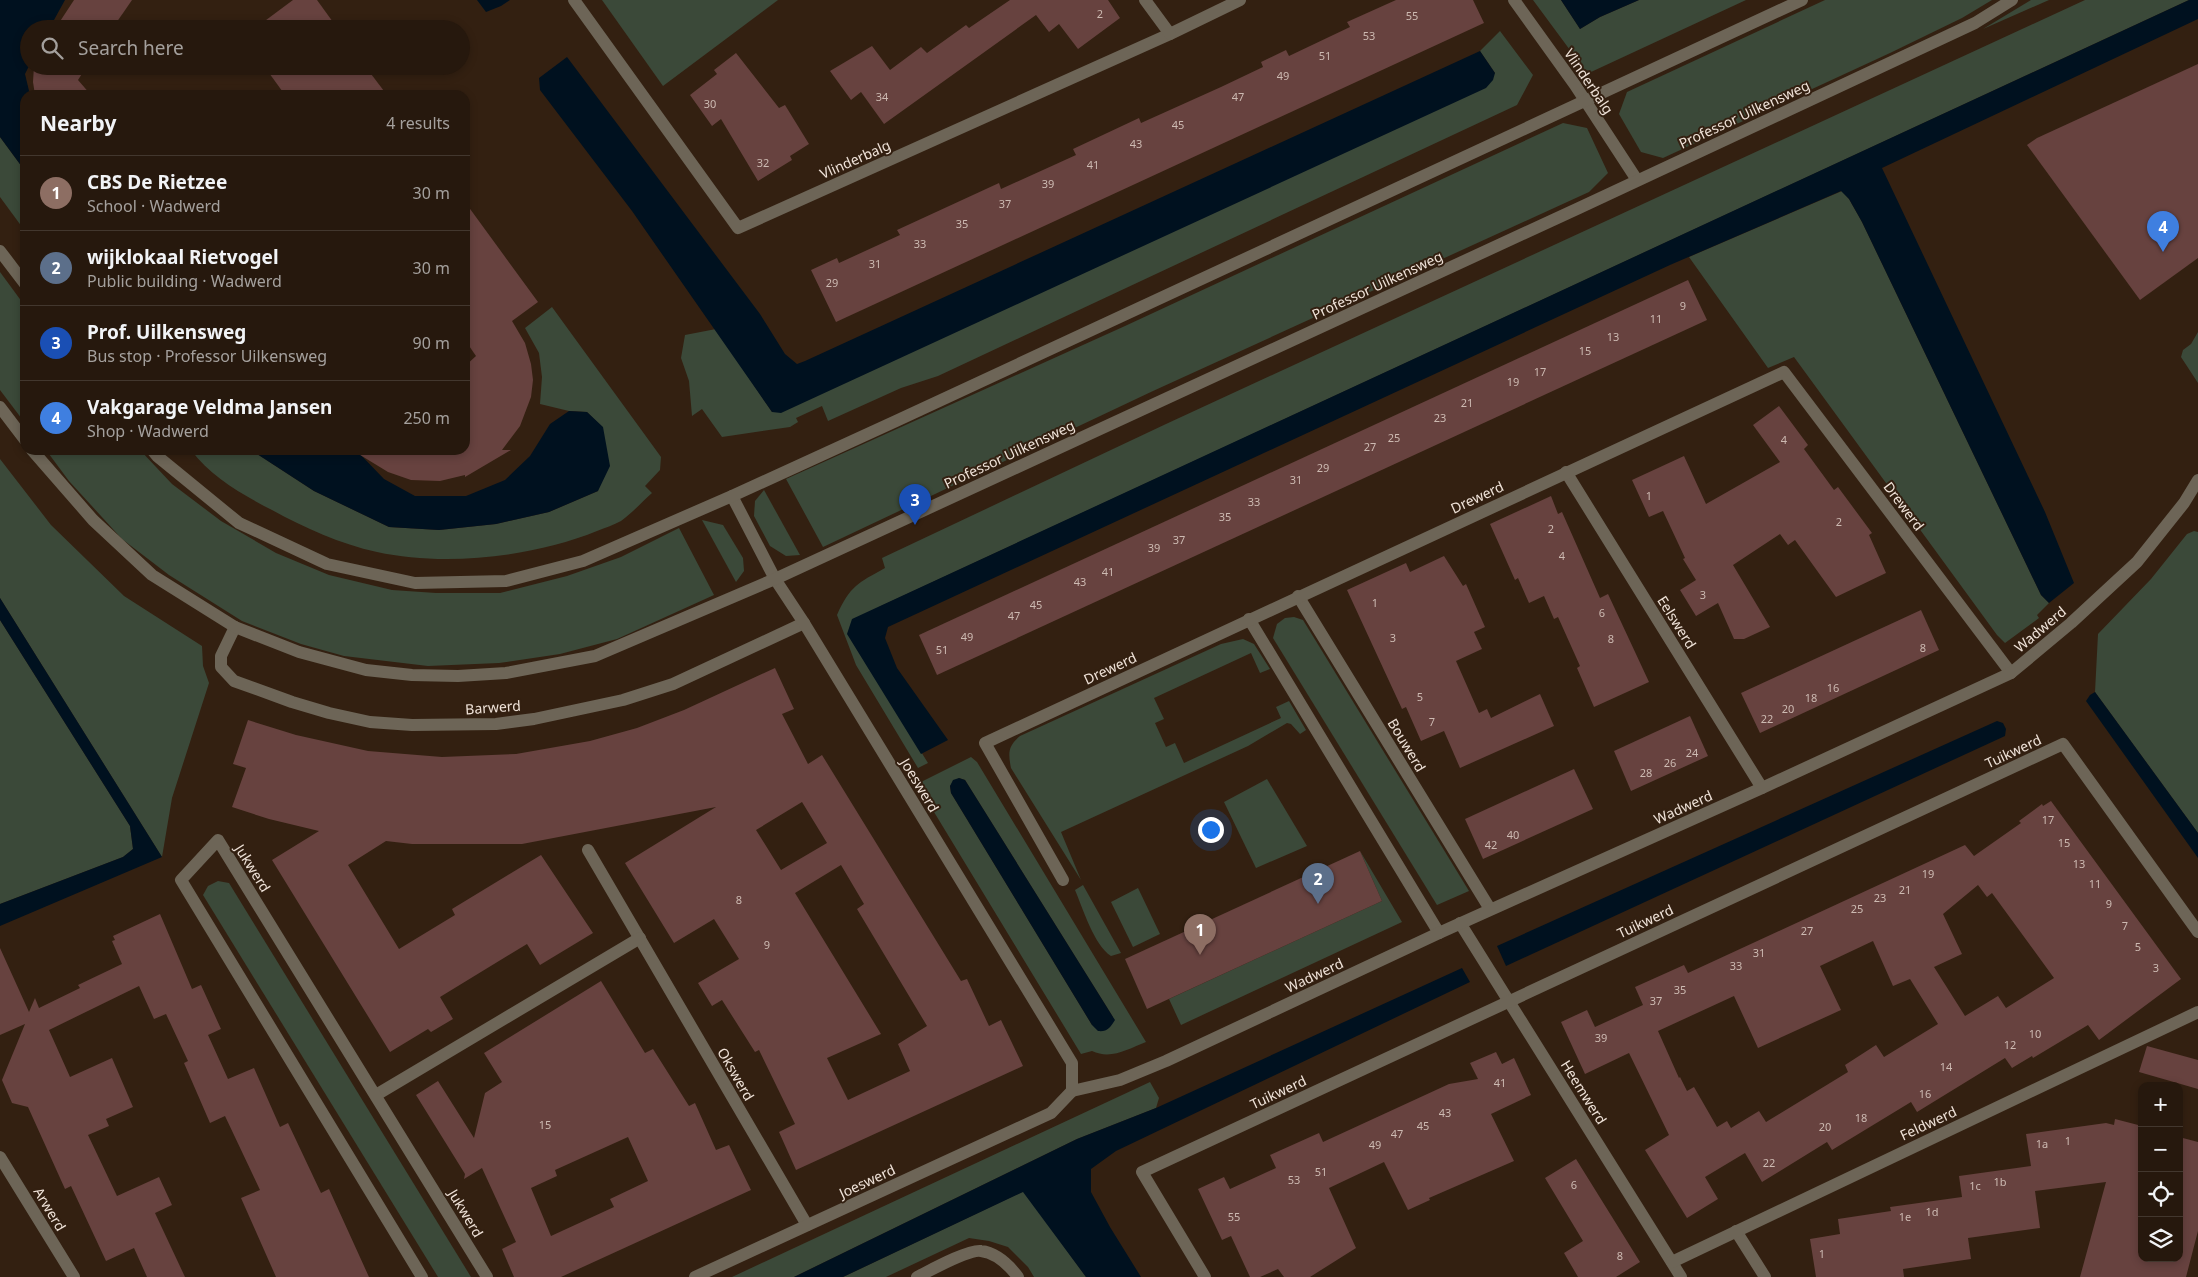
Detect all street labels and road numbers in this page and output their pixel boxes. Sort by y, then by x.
street label: Vlinderbalg [1560,44,1618,118]
street label: Professor Uilkensweg [1676,75,1812,153]
street label: Vlinderbalg [817,135,893,183]
street label: Professor Uilkensweg [1309,246,1445,324]
street label: Professor Uilkensweg [941,415,1077,493]
street label: Drewerd [1447,476,1507,518]
street label: Drewerd [1879,478,1929,534]
street label: Eelswerd [1653,592,1701,652]
street label: Wadwerd [2010,602,2070,656]
street label: Drewerd [1080,647,1140,689]
street label: Barwerd [465,696,521,718]
street label: Bouwerd [1384,715,1430,775]
street label: Tuikwerd [1982,730,2044,772]
street label: Joeswerd [895,753,944,816]
street label: Wadwerd [1651,786,1715,828]
street label: Jukwerd [230,839,275,895]
street label: Tuikwerd [1614,900,1676,942]
street label: Wadwerd [1282,953,1346,997]
street label: Okswerd [713,1044,759,1104]
street label: Heemwerd [1557,1056,1611,1128]
street label: Tuikwerd [1247,1071,1309,1113]
street label: Feldwerd [1897,1102,1959,1144]
street label: Joeswerd [834,1160,898,1203]
street label: Arwerd [30,1184,70,1234]
street label: Jukwerd [443,1184,488,1241]

